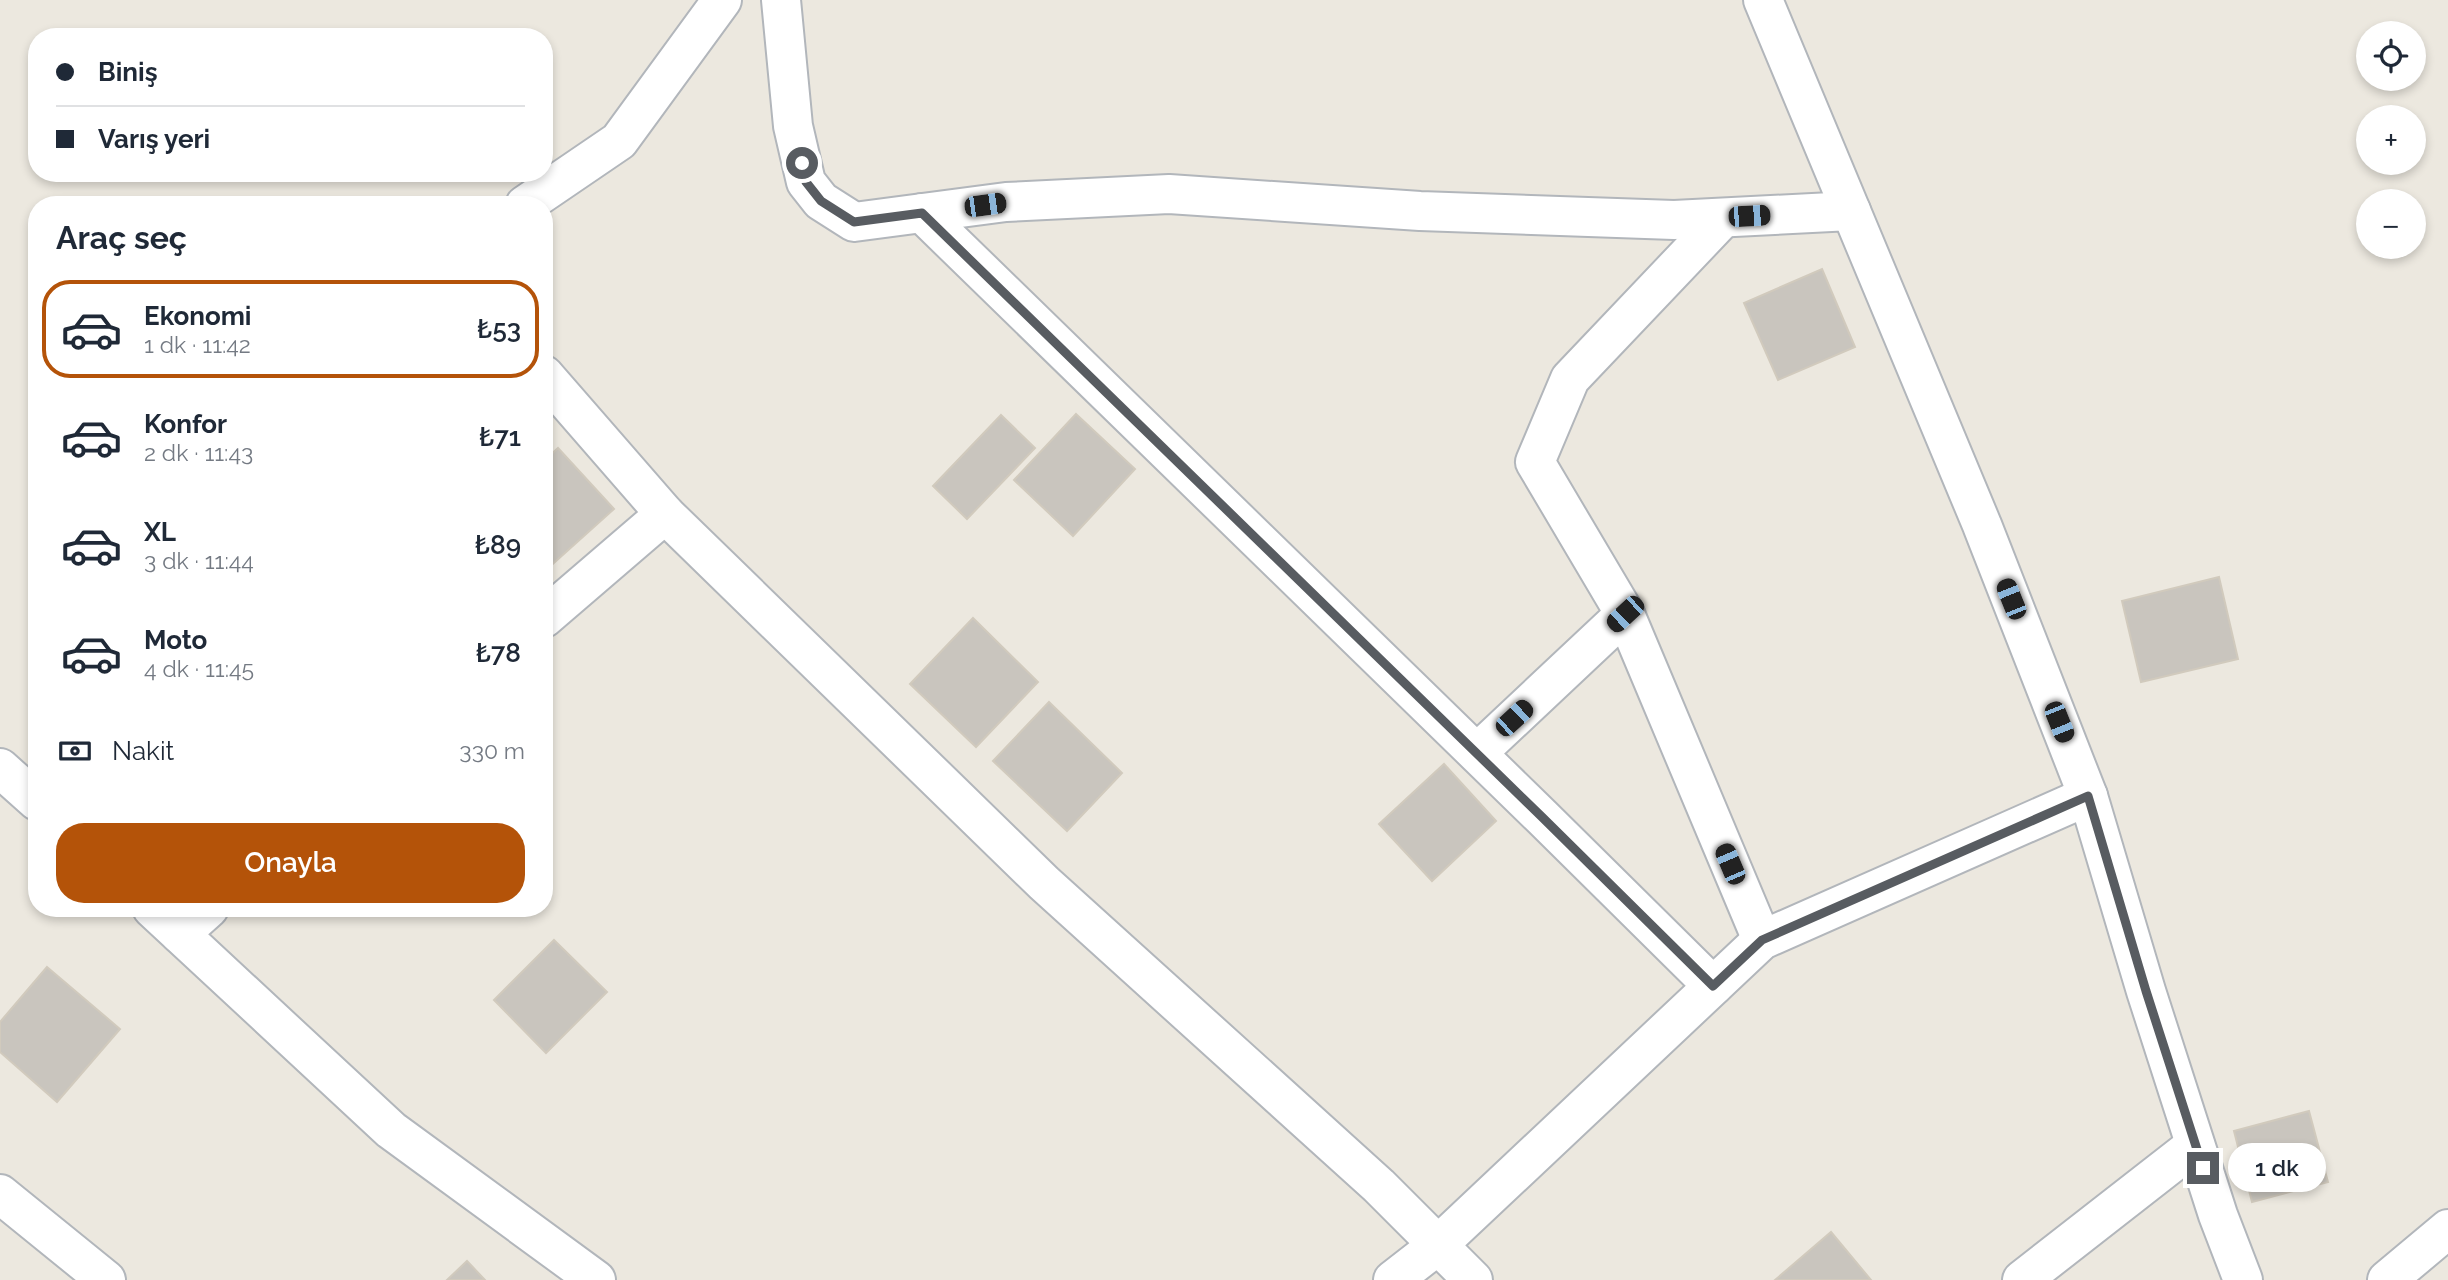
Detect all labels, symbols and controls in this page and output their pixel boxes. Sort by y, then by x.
map controls [2356,21,2426,259]
button: locate [2356,21,2426,91]
text: Biniş [98,57,158,87]
button: + [2356,105,2426,175]
text: Varış yeri [98,124,210,154]
route start [786,147,818,179]
button: − [2356,189,2426,259]
car [963,192,1008,218]
car [1728,204,1771,228]
text: Araç seç [56,219,187,256]
icon: car [60,298,123,361]
text: Ekonomi [144,301,252,331]
text: ₺53 [477,314,521,344]
text: 1 dk · 11:42 [144,331,251,358]
icon: car [60,406,123,469]
text: Konfor [144,409,227,439]
text: ₺71 [479,422,521,452]
text: 2 dk · 11:43 [144,439,253,466]
icon: car [60,514,123,577]
text: XL [144,517,176,547]
text: ₺89 [475,530,521,560]
text: 3 dk · 11:44 [144,547,254,574]
car [1994,576,2029,622]
car [1603,592,1648,636]
icon: car [60,622,123,685]
text: Moto [144,625,207,655]
text: ₺78 [476,638,521,668]
text: 4 dk · 11:45 [144,655,254,682]
car [1492,696,1537,740]
car [2042,699,2077,745]
icon: cash [56,732,94,770]
text: Nakit [112,736,174,766]
text: 330 m [459,737,525,764]
button: Onayla [56,823,525,903]
car [1713,841,1748,887]
callout: 1 dk [2228,1144,2326,1192]
route end [2187,1152,2219,1184]
text: 1 dk [2255,1154,2299,1181]

